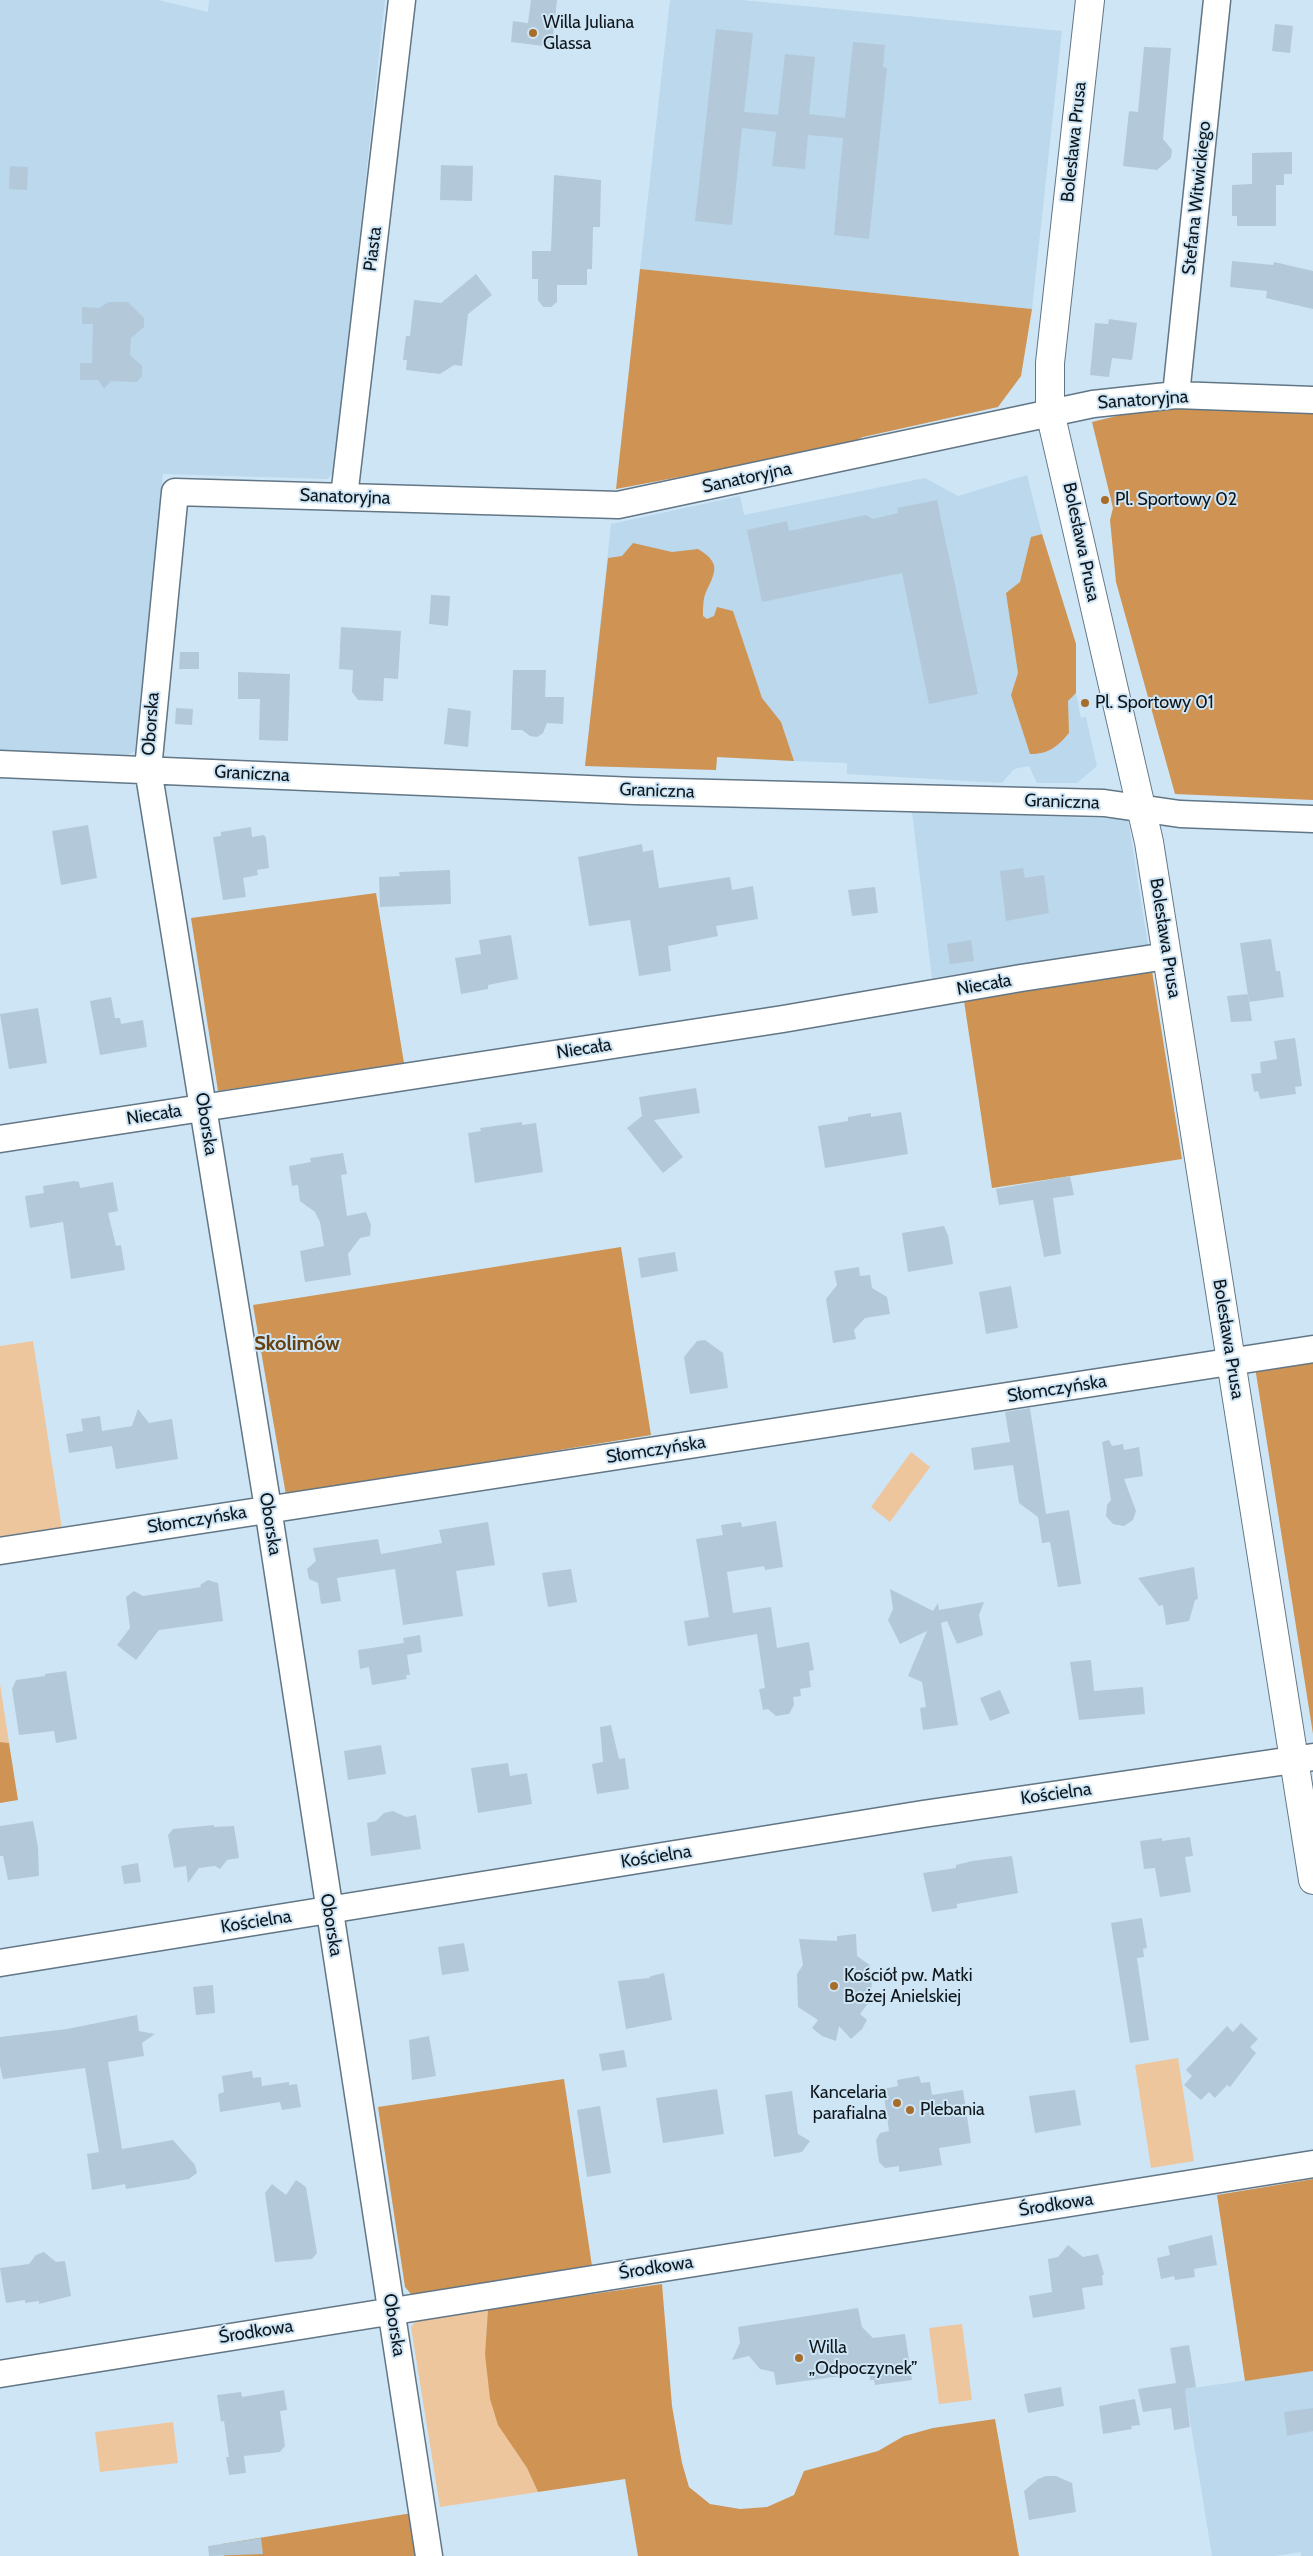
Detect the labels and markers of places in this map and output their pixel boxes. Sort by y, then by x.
place label: Willa Juliana Glassa [543,12,634,54]
marker: Willa Juliana Glassa [527,27,539,39]
place label: Pl. Sportowy 02 [1115,489,1237,511]
marker: Pl. Sportowy 02 [1099,494,1111,506]
place label: Pl. Sportowy 01 [1095,692,1214,714]
marker: Pl. Sportowy 01 [1079,697,1091,709]
place label: Kościół pw. Matki Bożej Anielskiej [844,1965,972,2008]
marker: Kościół pw. Matki Bożej Anielskiej [828,1980,840,1992]
place label: Kancelaria parafialna [810,2082,887,2124]
marker: Kancelaria parafialna [891,2097,903,2109]
place label: Plebania [920,2099,985,2121]
marker: Plebania [904,2104,916,2116]
place label: Willa „Odpoczynek” [809,2337,918,2380]
marker: Willa „Odpoczynek” [793,2352,805,2364]

